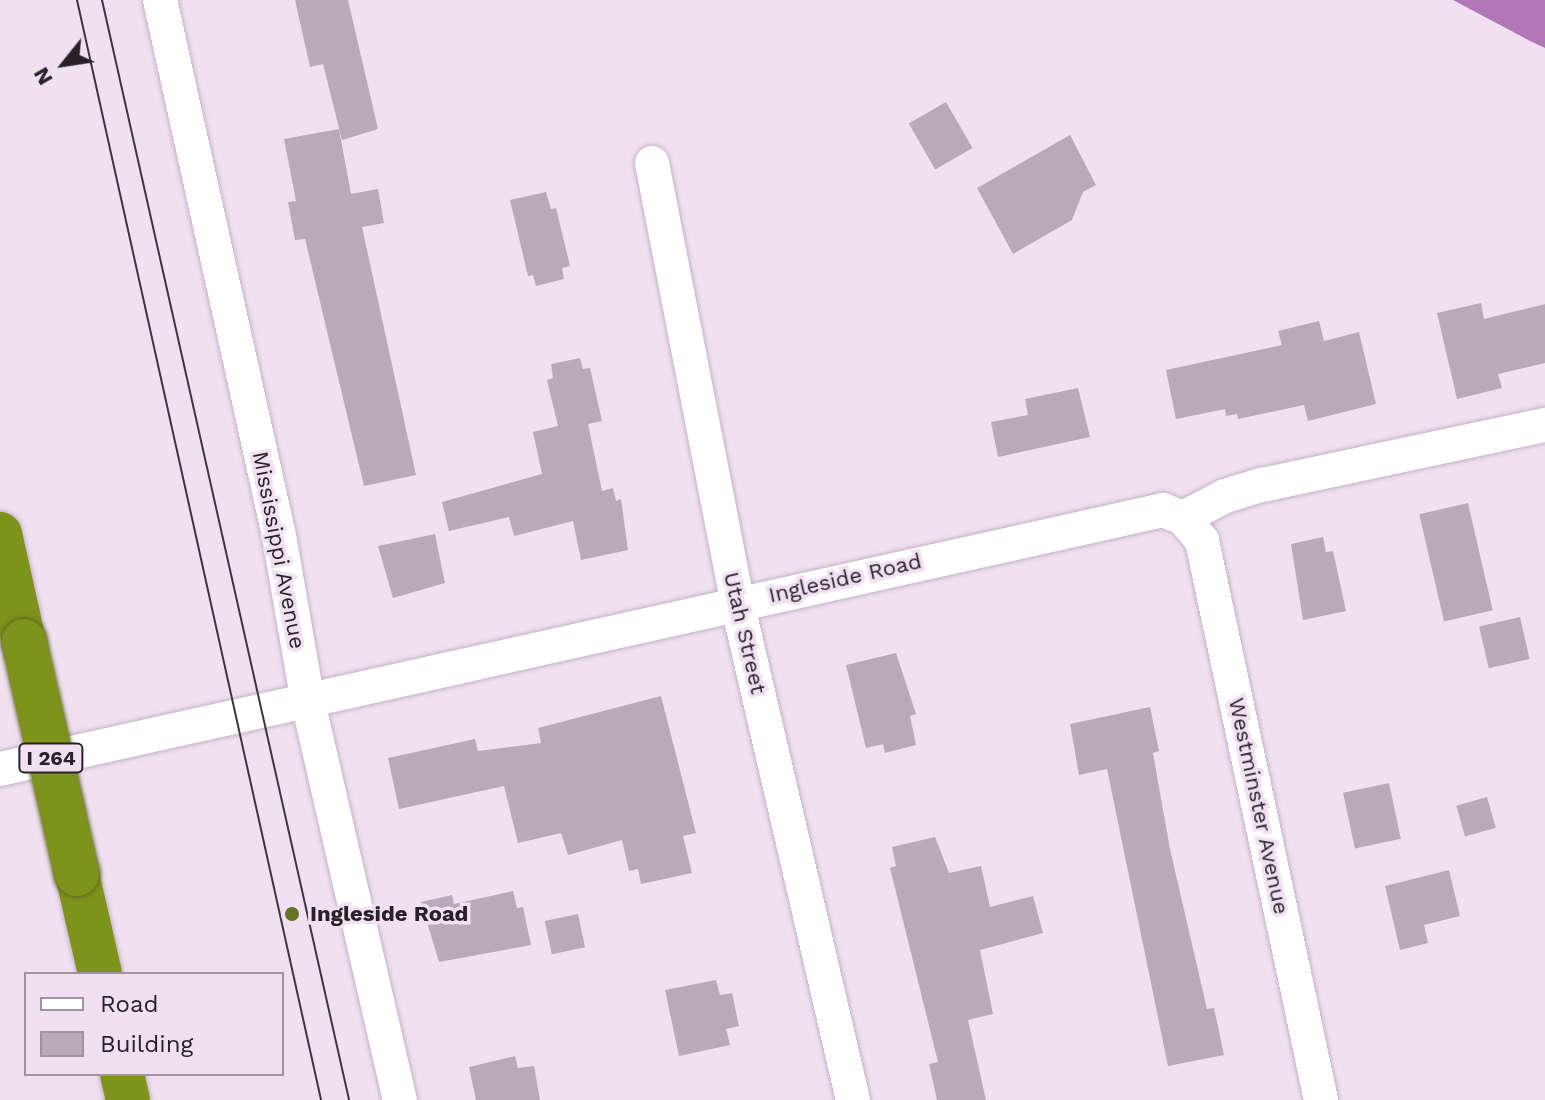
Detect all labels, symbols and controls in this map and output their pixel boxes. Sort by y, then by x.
north arrow [24,24,104,104]
text: N [28,63,58,90]
street label: Mississippi Avenue [247,449,311,651]
street label: Ingleside Road [766,548,924,608]
street label: Utah Street [718,569,772,697]
street label: Westminster Avenue [1223,695,1295,917]
road number: I 264 [17,742,85,774]
place label: Ingleside Road [310,901,468,927]
marker: Ingleside Road [281,903,303,925]
legend [24,972,284,1076]
text: Road [100,990,159,1018]
text: Building [100,1030,193,1058]

